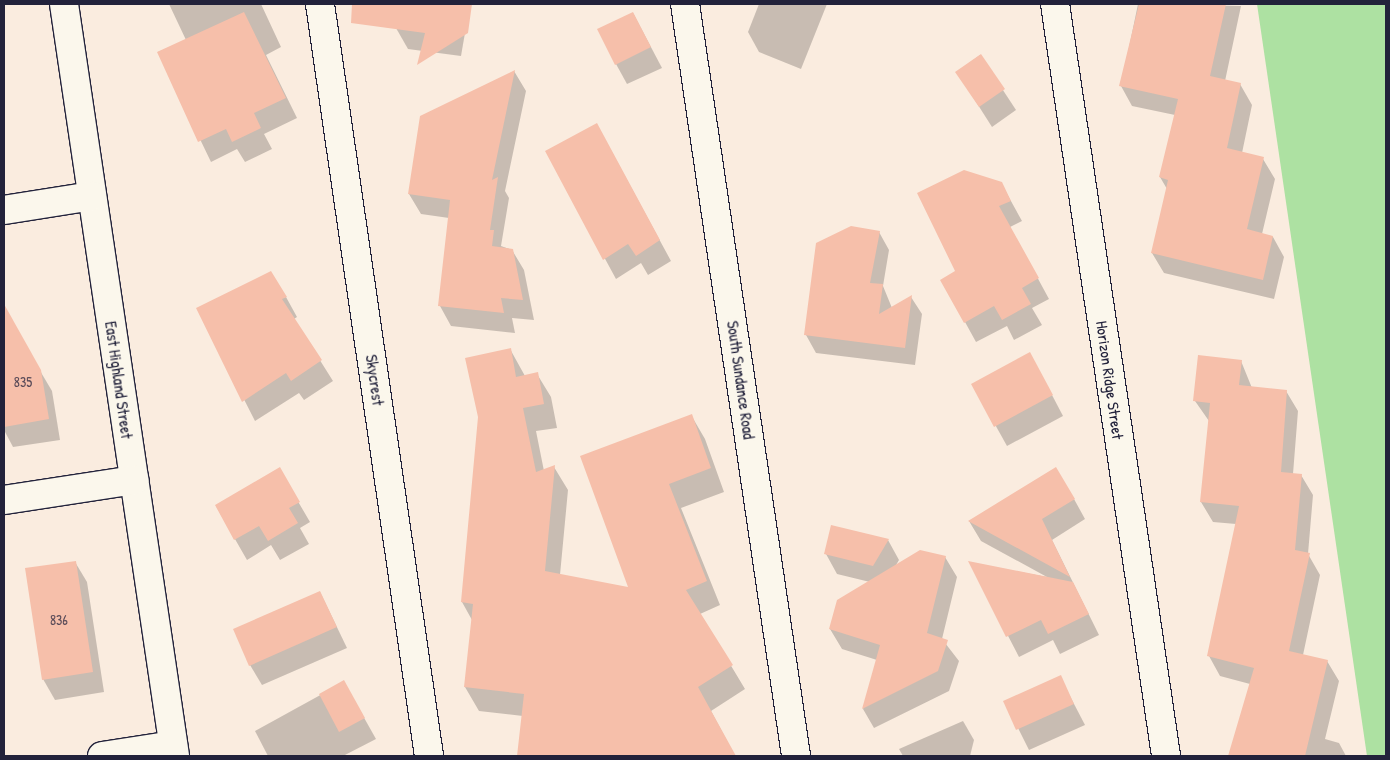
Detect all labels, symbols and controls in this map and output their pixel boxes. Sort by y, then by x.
street label: East Highland Street [101,320,137,440]
street label: South Sundance Road [723,320,759,440]
street label: Horizon Ridge Street [1092,320,1128,440]
street label: Skycrest [362,353,388,407]
house number: 835 [14,374,32,390]
house number: 836 [50,612,68,628]

